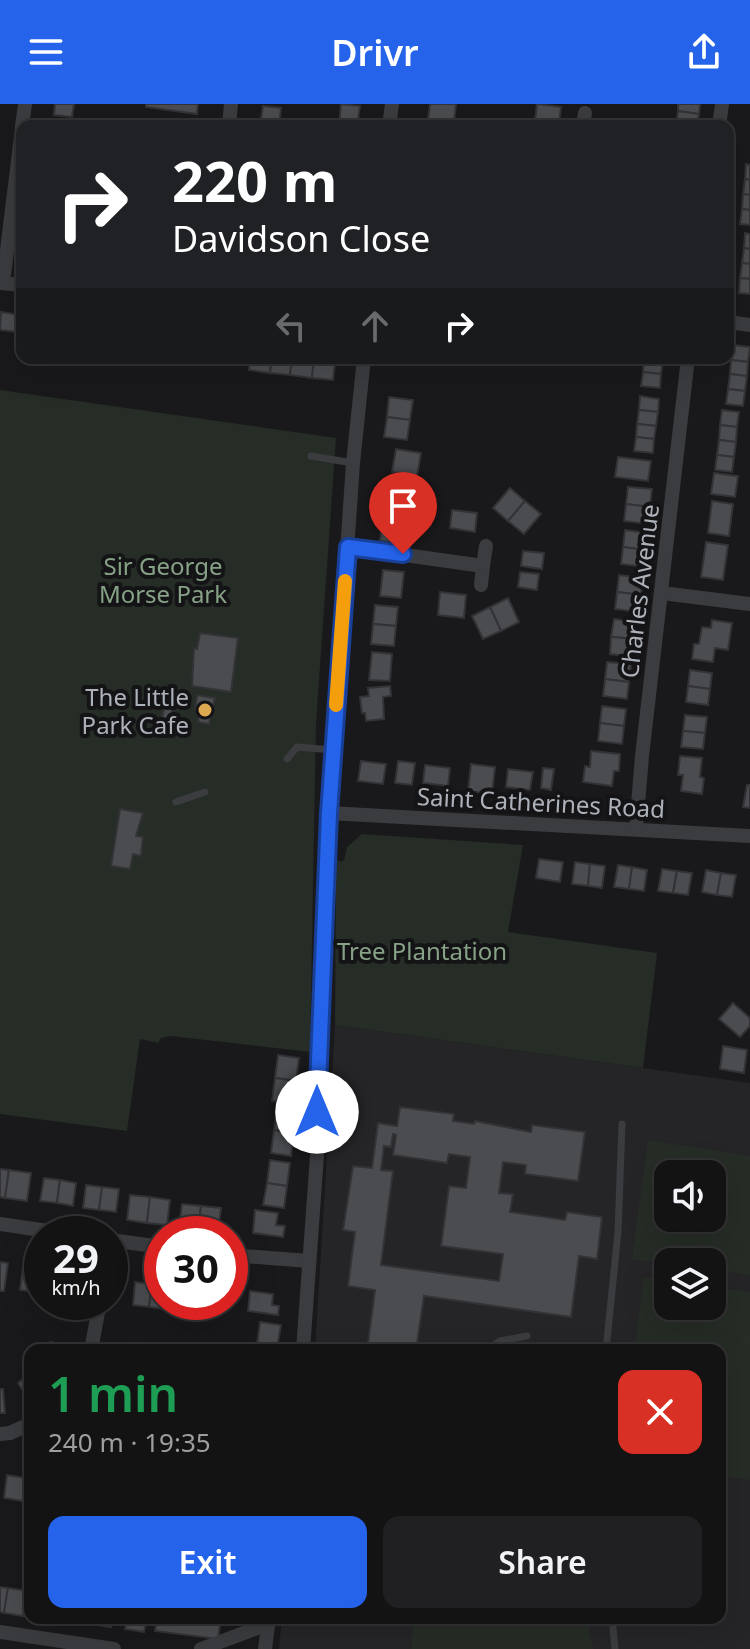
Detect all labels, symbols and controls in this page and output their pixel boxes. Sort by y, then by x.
text: Drivr [331,28,419,77]
icon: menu [24,30,68,74]
icon: share [682,30,726,74]
text: 220 m [172,142,337,218]
icon: right [40,152,144,256]
text: Davidson Close [172,214,430,263]
icon: left [269,304,313,348]
icon: ahead [353,304,397,348]
icon: right [437,304,481,348]
pin [369,472,437,554]
icon: arrive [381,484,425,528]
street label: Charles Avenue [612,502,666,680]
park label: Sir George Morse Park [99,549,227,610]
place label: The Little Park Cafe [82,680,189,741]
marker: The Little Park Cafe [196,701,214,719]
street label: Saint Catherines Road [416,779,666,825]
park label: Tree Plantation [337,934,507,967]
position arrow [275,1070,359,1154]
map controls [654,1160,726,1320]
button: sound [654,1160,726,1232]
speed limit sign: 30 [144,1216,248,1320]
text: 29 [53,1230,99,1285]
button: layers [654,1248,726,1320]
text: km/h [51,1274,101,1301]
text: 1 min [48,1361,178,1426]
button: close [618,1370,702,1454]
text: 240 m · 19:35 [48,1424,211,1460]
button: Exit [48,1516,367,1608]
button: Share [383,1516,702,1608]

